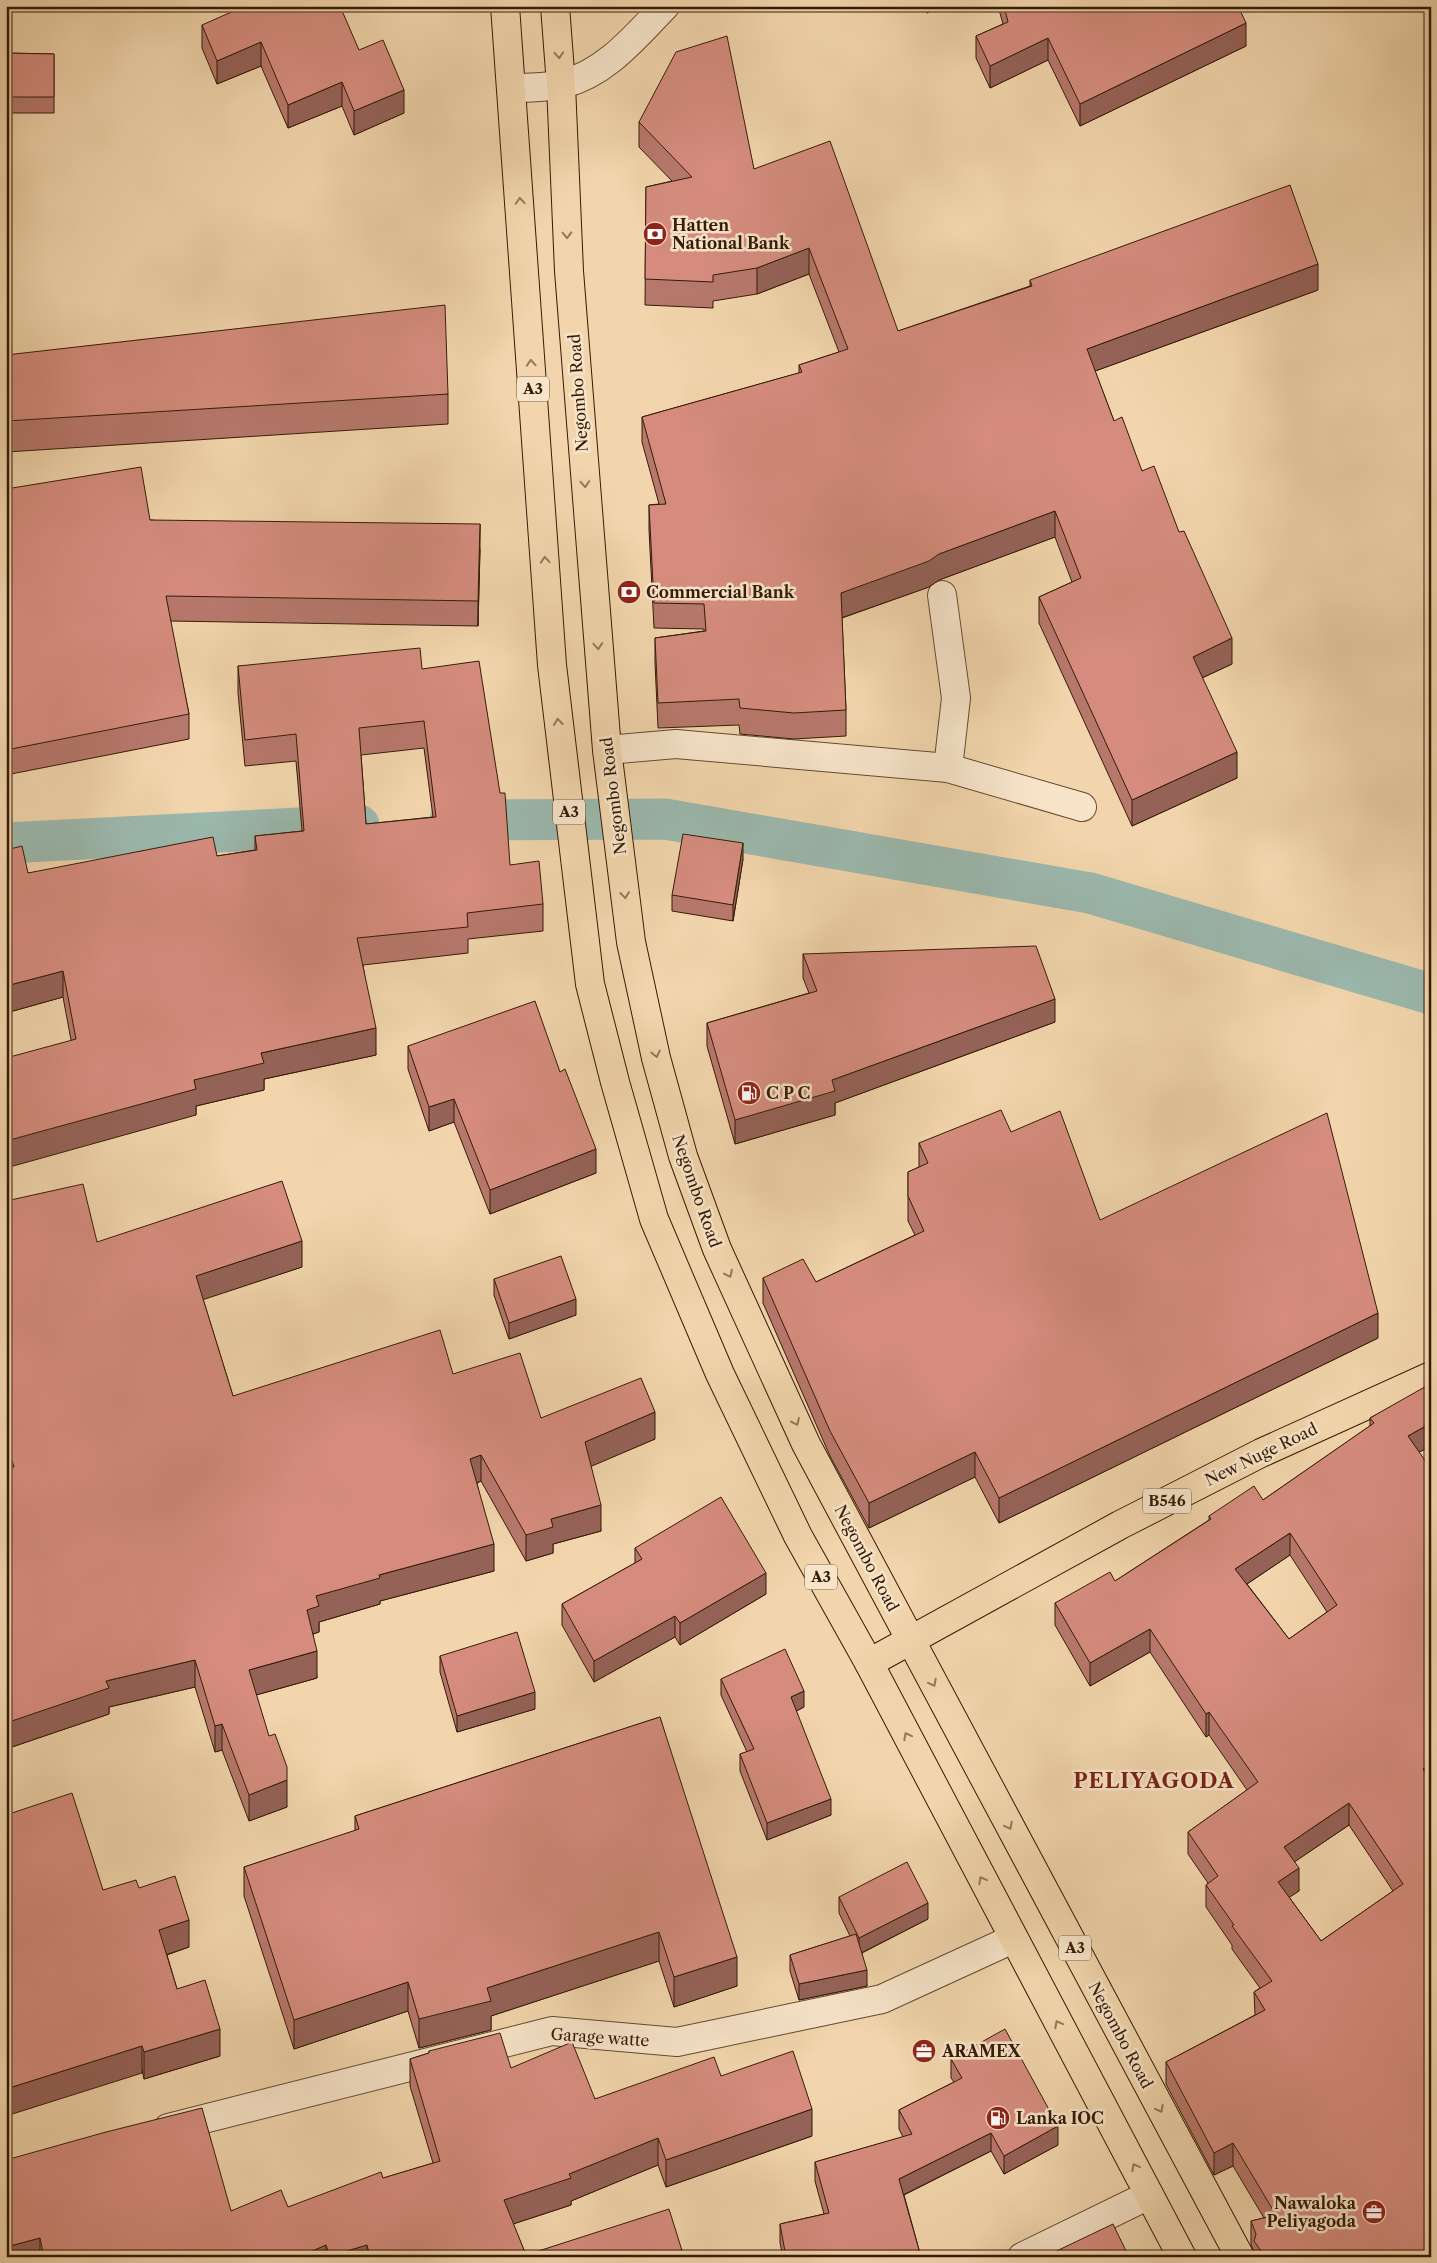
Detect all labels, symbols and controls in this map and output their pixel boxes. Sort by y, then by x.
one-way arrow [553,51,564,59]
one-way arrow [515,197,526,205]
place label: Hatten National Bank [672,215,790,253]
bank icon: Hatten National Bank [642,221,668,247]
one-way arrow [562,231,572,239]
street label: Negombo Road [564,333,592,453]
one-way arrow [526,359,537,367]
road number: A3 [517,376,549,402]
one-way arrow [580,480,591,488]
one-way arrow [539,556,550,564]
bank icon: Commercial Bank [616,579,642,605]
place label: Commercial Bank [646,582,795,602]
one-way arrow [592,642,603,650]
one-way arrow [553,718,564,726]
street label: Negombo Road [596,736,630,856]
road number: A3 [553,800,585,824]
one-way arrow [619,891,630,899]
one-way arrow [650,1050,661,1059]
fuel station icon: C P C [736,1080,762,1106]
place label: C P C [766,1083,810,1103]
street label: Negombo Road [668,1132,726,1250]
one-way arrow [722,1269,733,1278]
one-way arrow [790,1417,801,1426]
street label: New Nuge Road [1202,1418,1321,1490]
road number: B546 [1143,1488,1191,1514]
street label: Negombo Road [830,1501,904,1615]
road number: A3 [805,1564,837,1590]
one-way arrow [927,1678,937,1687]
one-way arrow [903,1732,913,1741]
district label: PELIYAGODA [1073,1768,1235,1793]
one-way arrow [1003,1821,1013,1830]
one-way arrow [979,1876,989,1885]
road number: A3 [1059,1936,1091,1960]
street label: Negombo Road [1084,1978,1158,2092]
one-way arrow [1054,2020,1064,2029]
street label: Garage watte [550,2024,650,2050]
office icon: ARAMEX [911,2038,937,2064]
place label: ARAMEX [941,2041,1022,2061]
one-way arrow [1154,2103,1164,2112]
fuel station icon: Lanka IOC [985,2105,1011,2131]
place label: Lanka IOC [1016,2108,1104,2128]
one-way arrow [1131,2163,1141,2172]
place label: Nawaloka Peliyagoda [1267,2193,1357,2231]
office icon: Nawaloka Peliyagoda [1361,2199,1387,2225]

